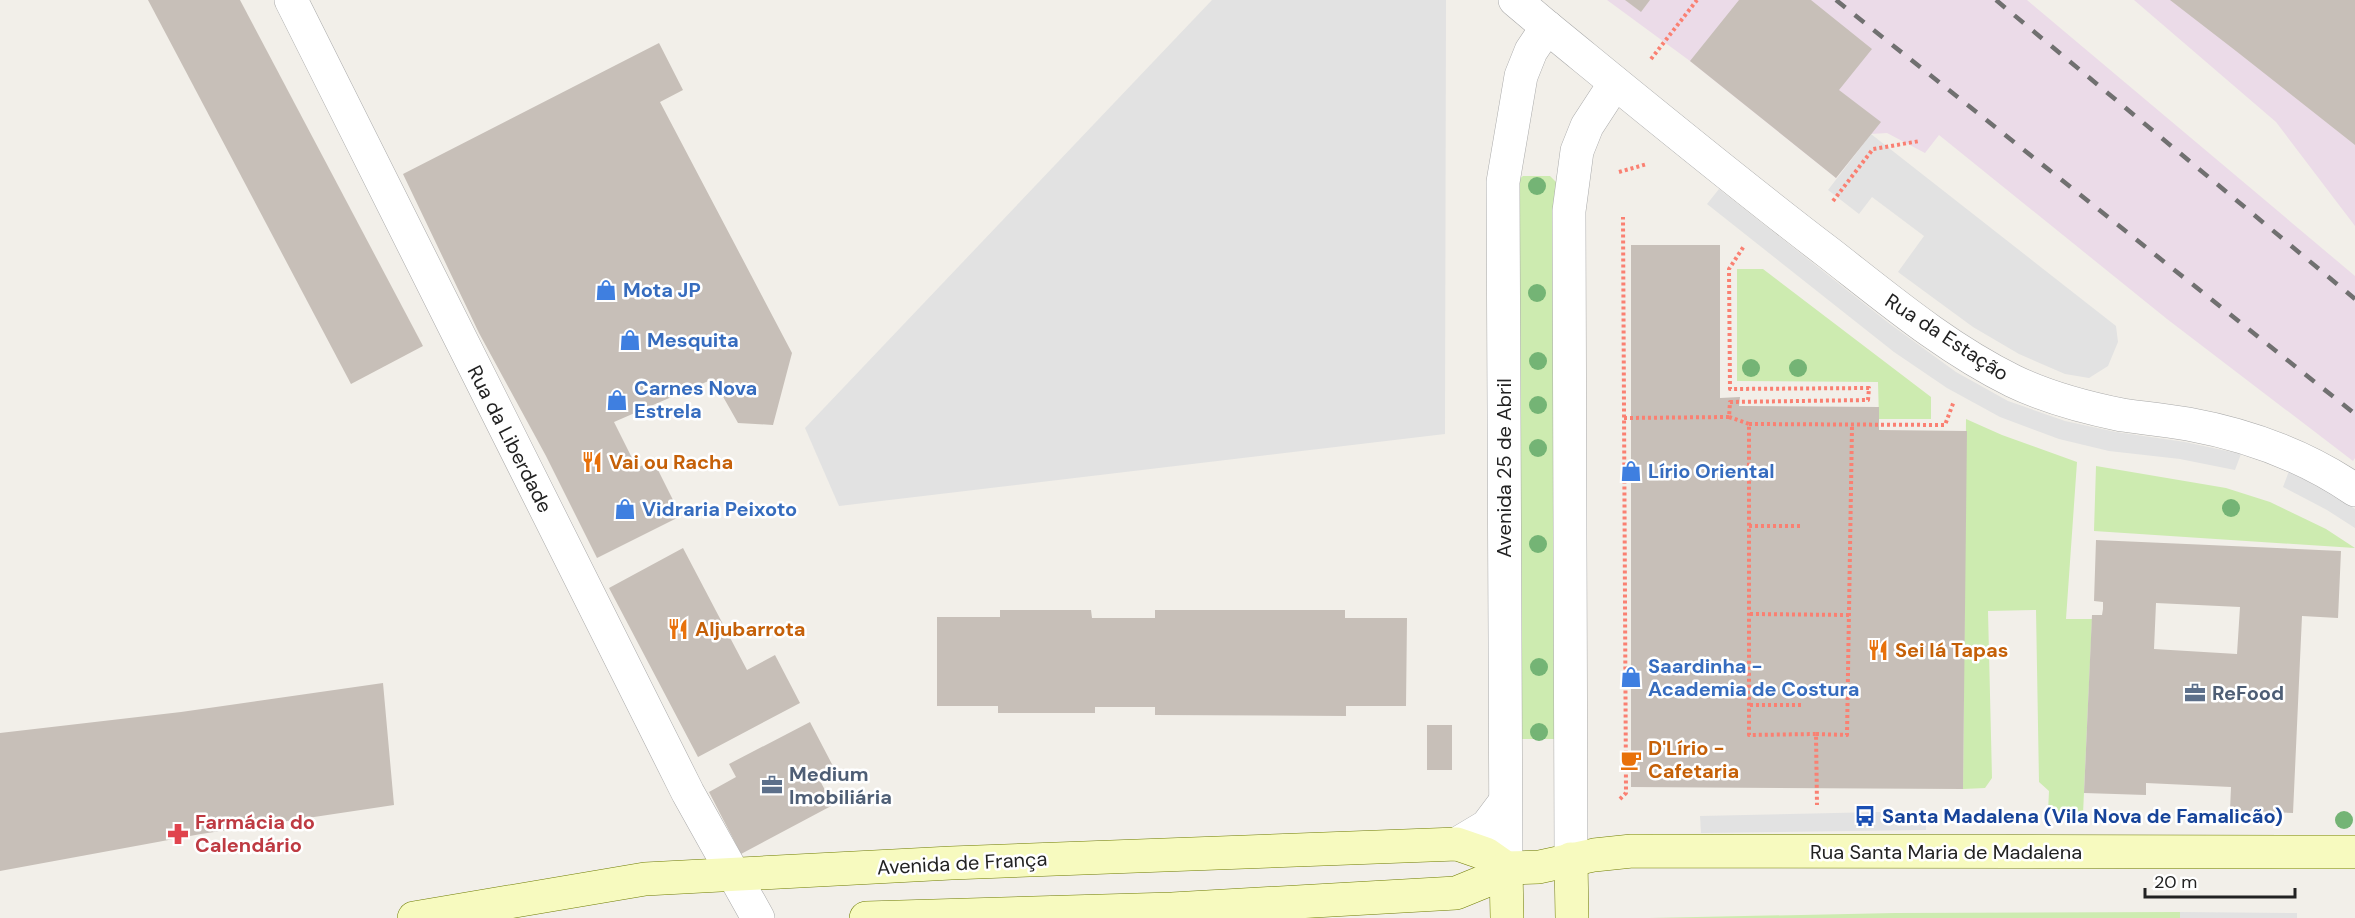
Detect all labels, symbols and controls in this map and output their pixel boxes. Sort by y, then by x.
place label: Mota JP [623,277,701,303]
shop icon: Mota JP [594,278,618,302]
street label: Rua da Estação [1880,287,2014,387]
place label: Mesquita [647,327,739,353]
shop icon: Mesquita [618,328,642,352]
street label: Rua da Liberdade [462,361,558,517]
place label: Carnes Nova Estrela [634,375,757,424]
street label: Avenida 25 de Abril [1491,378,1517,558]
shop icon: Carnes Nova Estrela [605,388,629,412]
place label: Vai ou Racha [609,449,733,475]
restaurant icon: Vai ou Racha [580,450,604,474]
place label: Lírio Oriental [1648,458,1775,484]
shop icon: Lírio Oriental [1619,459,1643,483]
place label: Vidraria Peixoto [642,496,797,522]
shop icon: Vidraria Peixoto [613,497,637,521]
place label: Aljubarrota [695,616,806,642]
restaurant icon: Aljubarrota [666,617,690,641]
place label: Sei lá Tapas [1895,637,2008,663]
restaurant icon: Sei lá Tapas [1866,638,1890,662]
place label: Saardinha - Academia de Costura [1648,653,1859,702]
shop icon: Saardinha - Academia de Costura [1619,665,1643,689]
place label: ReFood [2212,680,2284,706]
office icon: ReFood [2183,681,2207,705]
place label: D'Lírio - Cafetaria [1648,735,1739,784]
cafe icon: D'Lírio - Cafetaria [1619,748,1643,772]
place label: Medium Imobiliária [789,761,892,810]
office icon: Medium Imobiliária [760,773,784,797]
place label: Santa Madalena (Vila Nova de Famalicão) [1882,803,2283,829]
bus stop icon: Santa Madalena (Vila Nova de Famalicão) [1853,804,1877,828]
place label: Farmácia do Calendário [195,809,315,858]
pharmacy icon: Farmácia do Calendário [166,822,190,846]
street label: Rua Santa Maria de Madalena [1810,839,2082,865]
street label: Avenida de França [876,846,1048,880]
scale bar [2145,861,2295,899]
text: 20 m [2154,870,2197,894]

